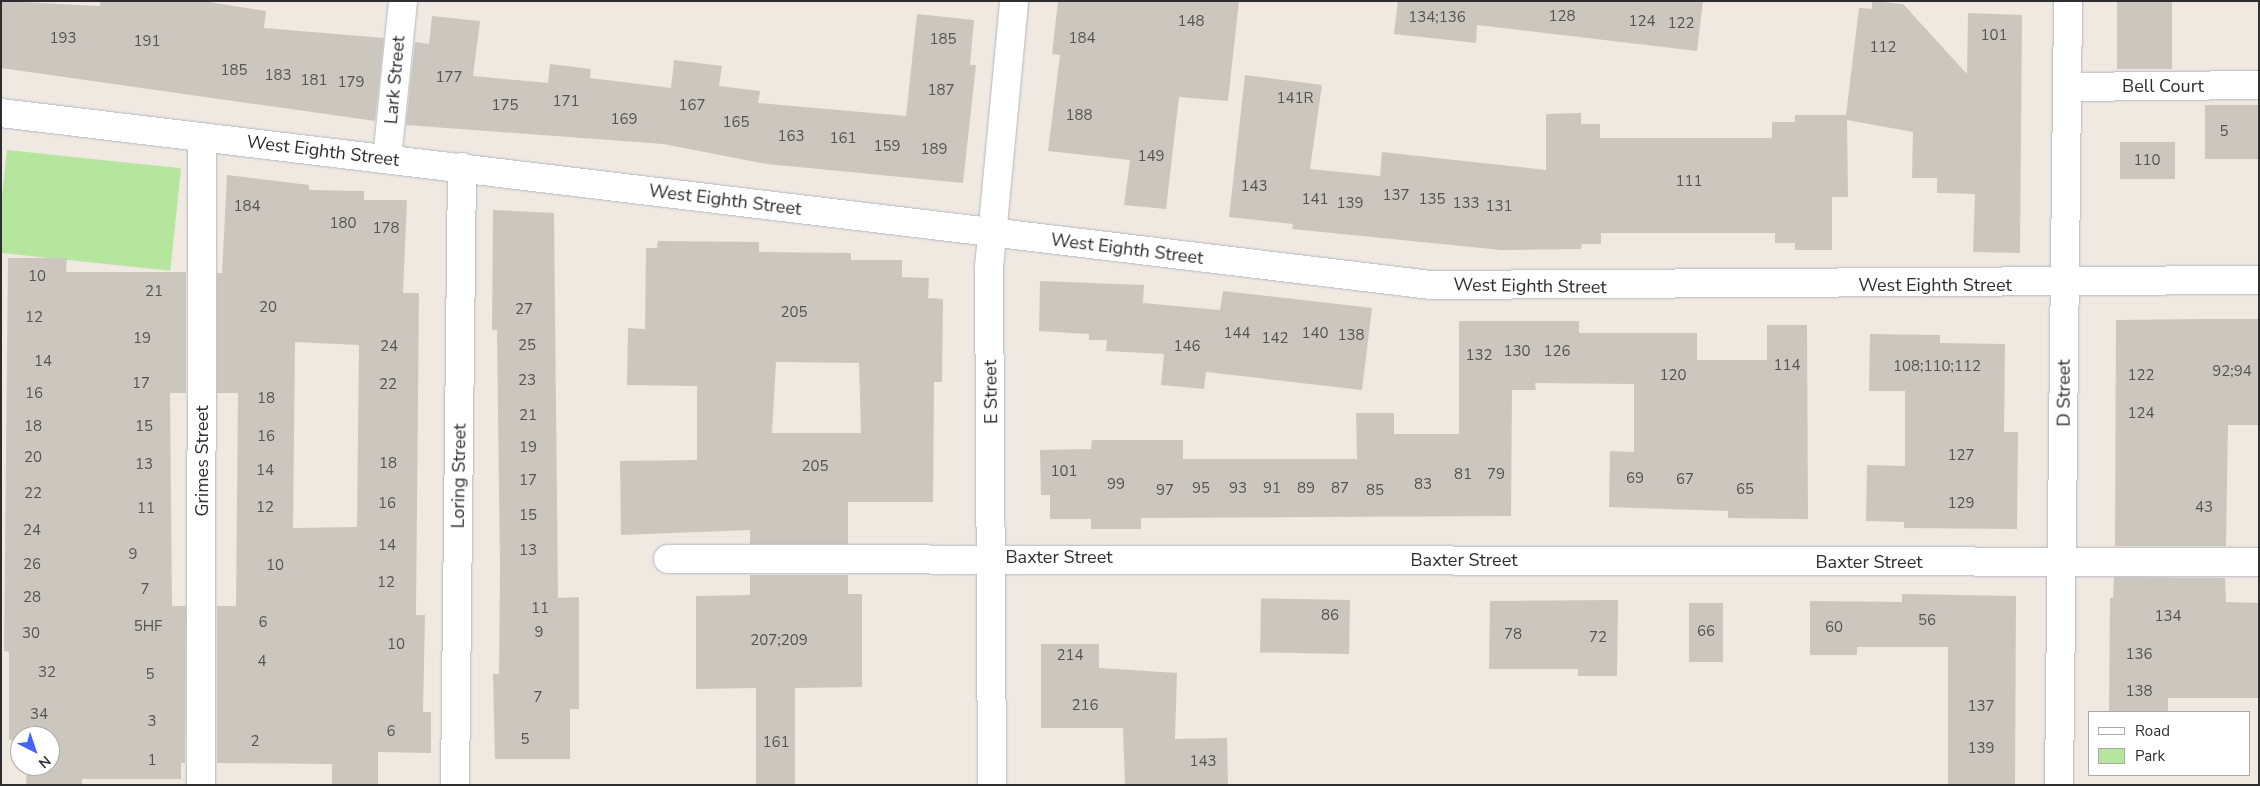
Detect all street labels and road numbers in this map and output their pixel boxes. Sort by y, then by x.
street label: Lark Street [380,35,410,125]
street label: Bell Court [2122,75,2204,97]
street label: West Eighth Street [245,131,401,171]
street label: West Eighth Street [647,180,803,220]
street label: West Eighth Street [1049,229,1205,269]
street label: West Eighth Street [1453,274,1607,298]
street label: West Eighth Street [1858,274,2012,296]
street label: D Street [2053,359,2075,427]
street label: E Street [980,360,1002,424]
street label: Grimes Street [191,405,213,517]
street label: Loring Street [447,423,471,529]
street label: Baxter Street [1005,546,1113,568]
street label: Baxter Street [1410,549,1518,571]
street label: Baxter Street [1815,551,1923,573]

